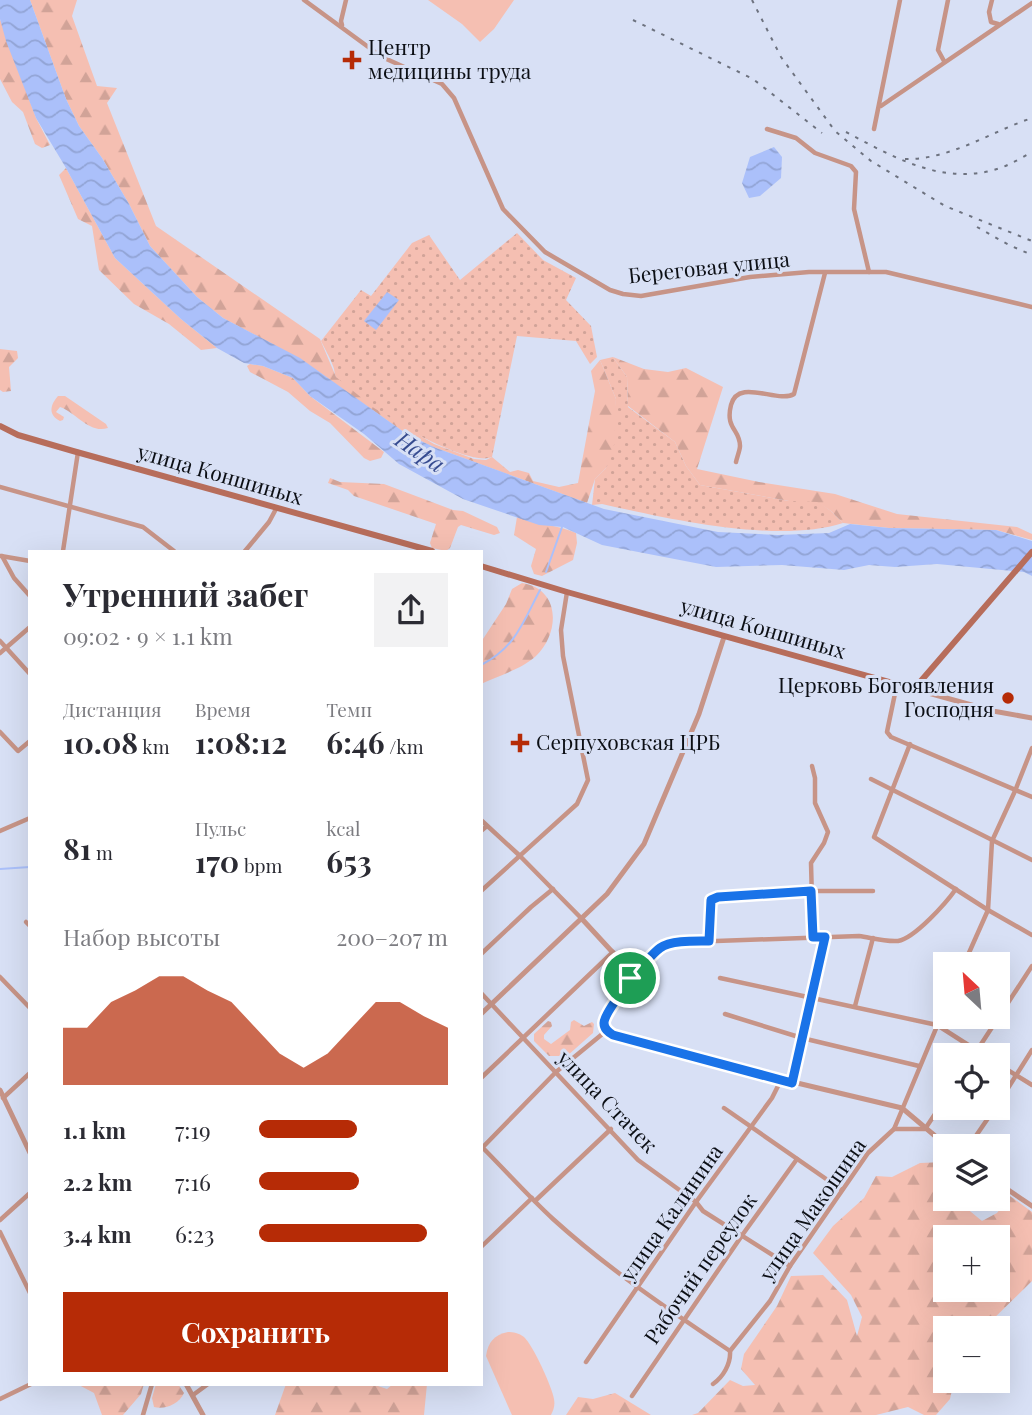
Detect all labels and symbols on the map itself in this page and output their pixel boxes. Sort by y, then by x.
place label: Центр медицины труда [368,32,532,84]
marker: Центр медицины труда [342,50,362,70]
street label: Береговая улица [627,244,792,288]
water label: Нара [389,422,452,479]
street label: улица Коншиных [134,436,307,510]
street label: улица Коншиных [677,590,850,664]
place label: Церковь Богоявления Господня [778,670,994,722]
marker: Церковь Богоявления Господня [1000,690,1016,706]
place label: Серпуховская ЦРБ [536,727,720,755]
marker: Серпуховская ЦРБ [510,733,530,753]
pin [600,948,660,1008]
north arrow [933,952,1010,1029]
street label: улица Стачек [552,1043,664,1158]
street label: улица Макошина [751,1132,871,1286]
street label: улица Калинина [612,1137,728,1287]
street label: Рабочий переулок [637,1187,762,1349]

